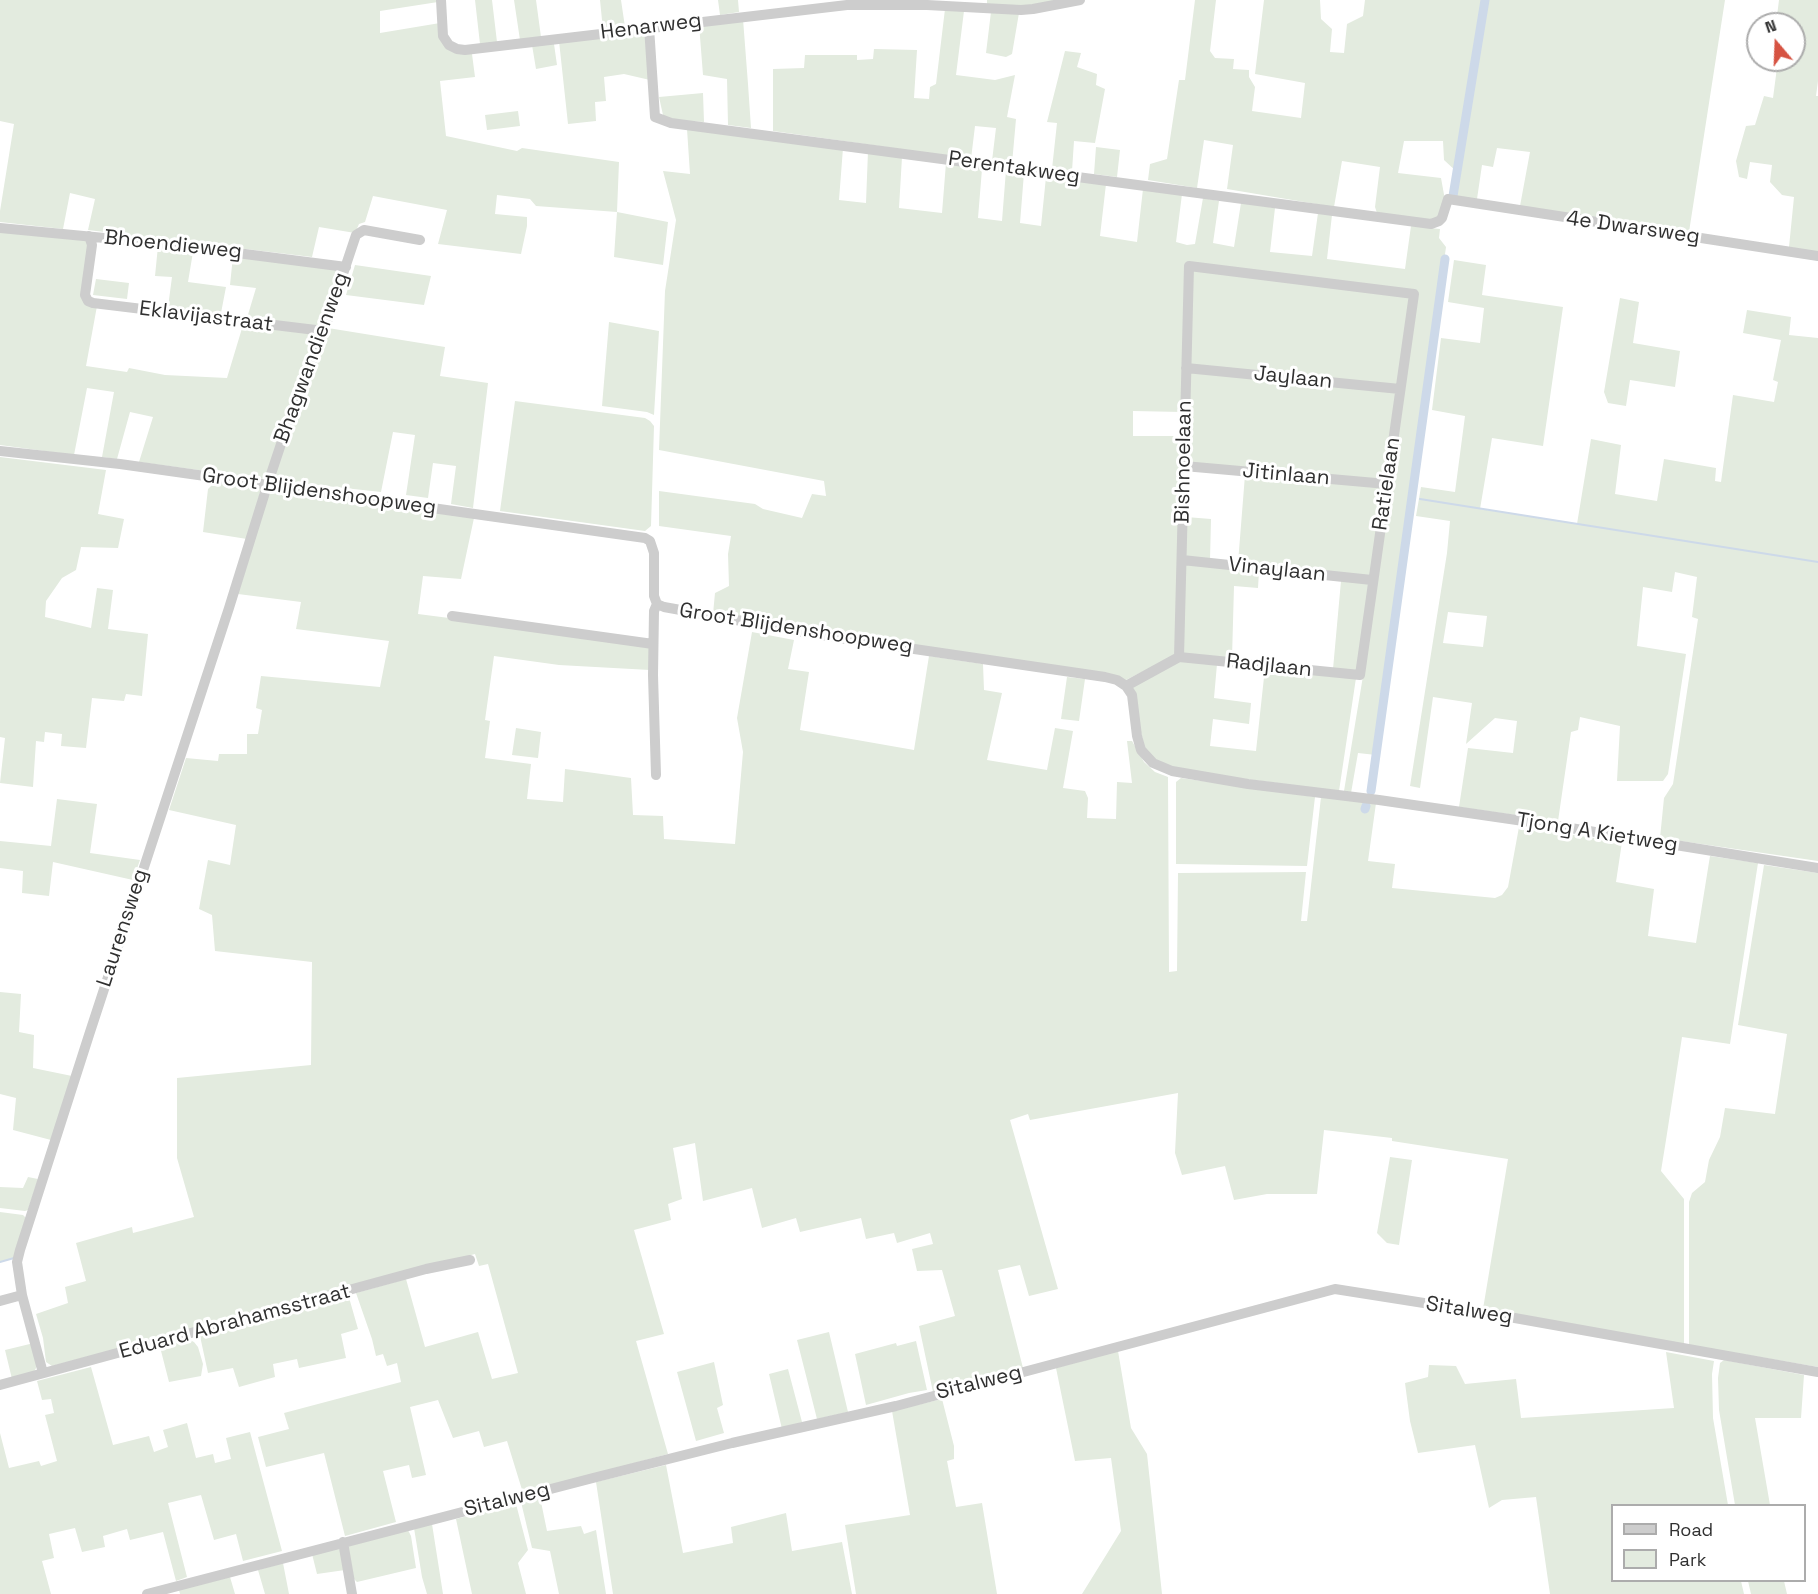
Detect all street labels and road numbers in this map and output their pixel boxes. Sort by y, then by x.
street label: Henarweg [599,8,703,46]
street label: Perentakweg [947,146,1081,190]
street label: 4e Dwarsweg [1565,206,1701,250]
street label: Bhoendieweg [103,225,243,265]
street label: Bhagwandienweg [269,269,355,447]
street label: Eklavijastraat [138,296,274,338]
street label: Jaylaan [1253,361,1333,395]
street label: Bishnoelaan [1170,400,1198,524]
street label: Ratielaan [1368,436,1406,532]
street label: Jitinlaan [1241,459,1331,491]
street label: Groot Blijdenshoopweg [200,463,438,521]
street label: Vinaylaan [1227,552,1327,588]
street label: Groot Blijdenshoopweg [678,598,914,660]
street label: Radjlaan [1225,649,1313,683]
street label: Tjong A Kietweg [1515,808,1679,858]
street label: Laurensweg [92,866,154,990]
street label: Eduard Abrahamsstraat [117,1279,353,1365]
street label: Sitalweg [1424,1292,1514,1330]
street label: Sitalweg [934,1360,1024,1406]
street label: Sitalweg [462,1477,552,1523]

